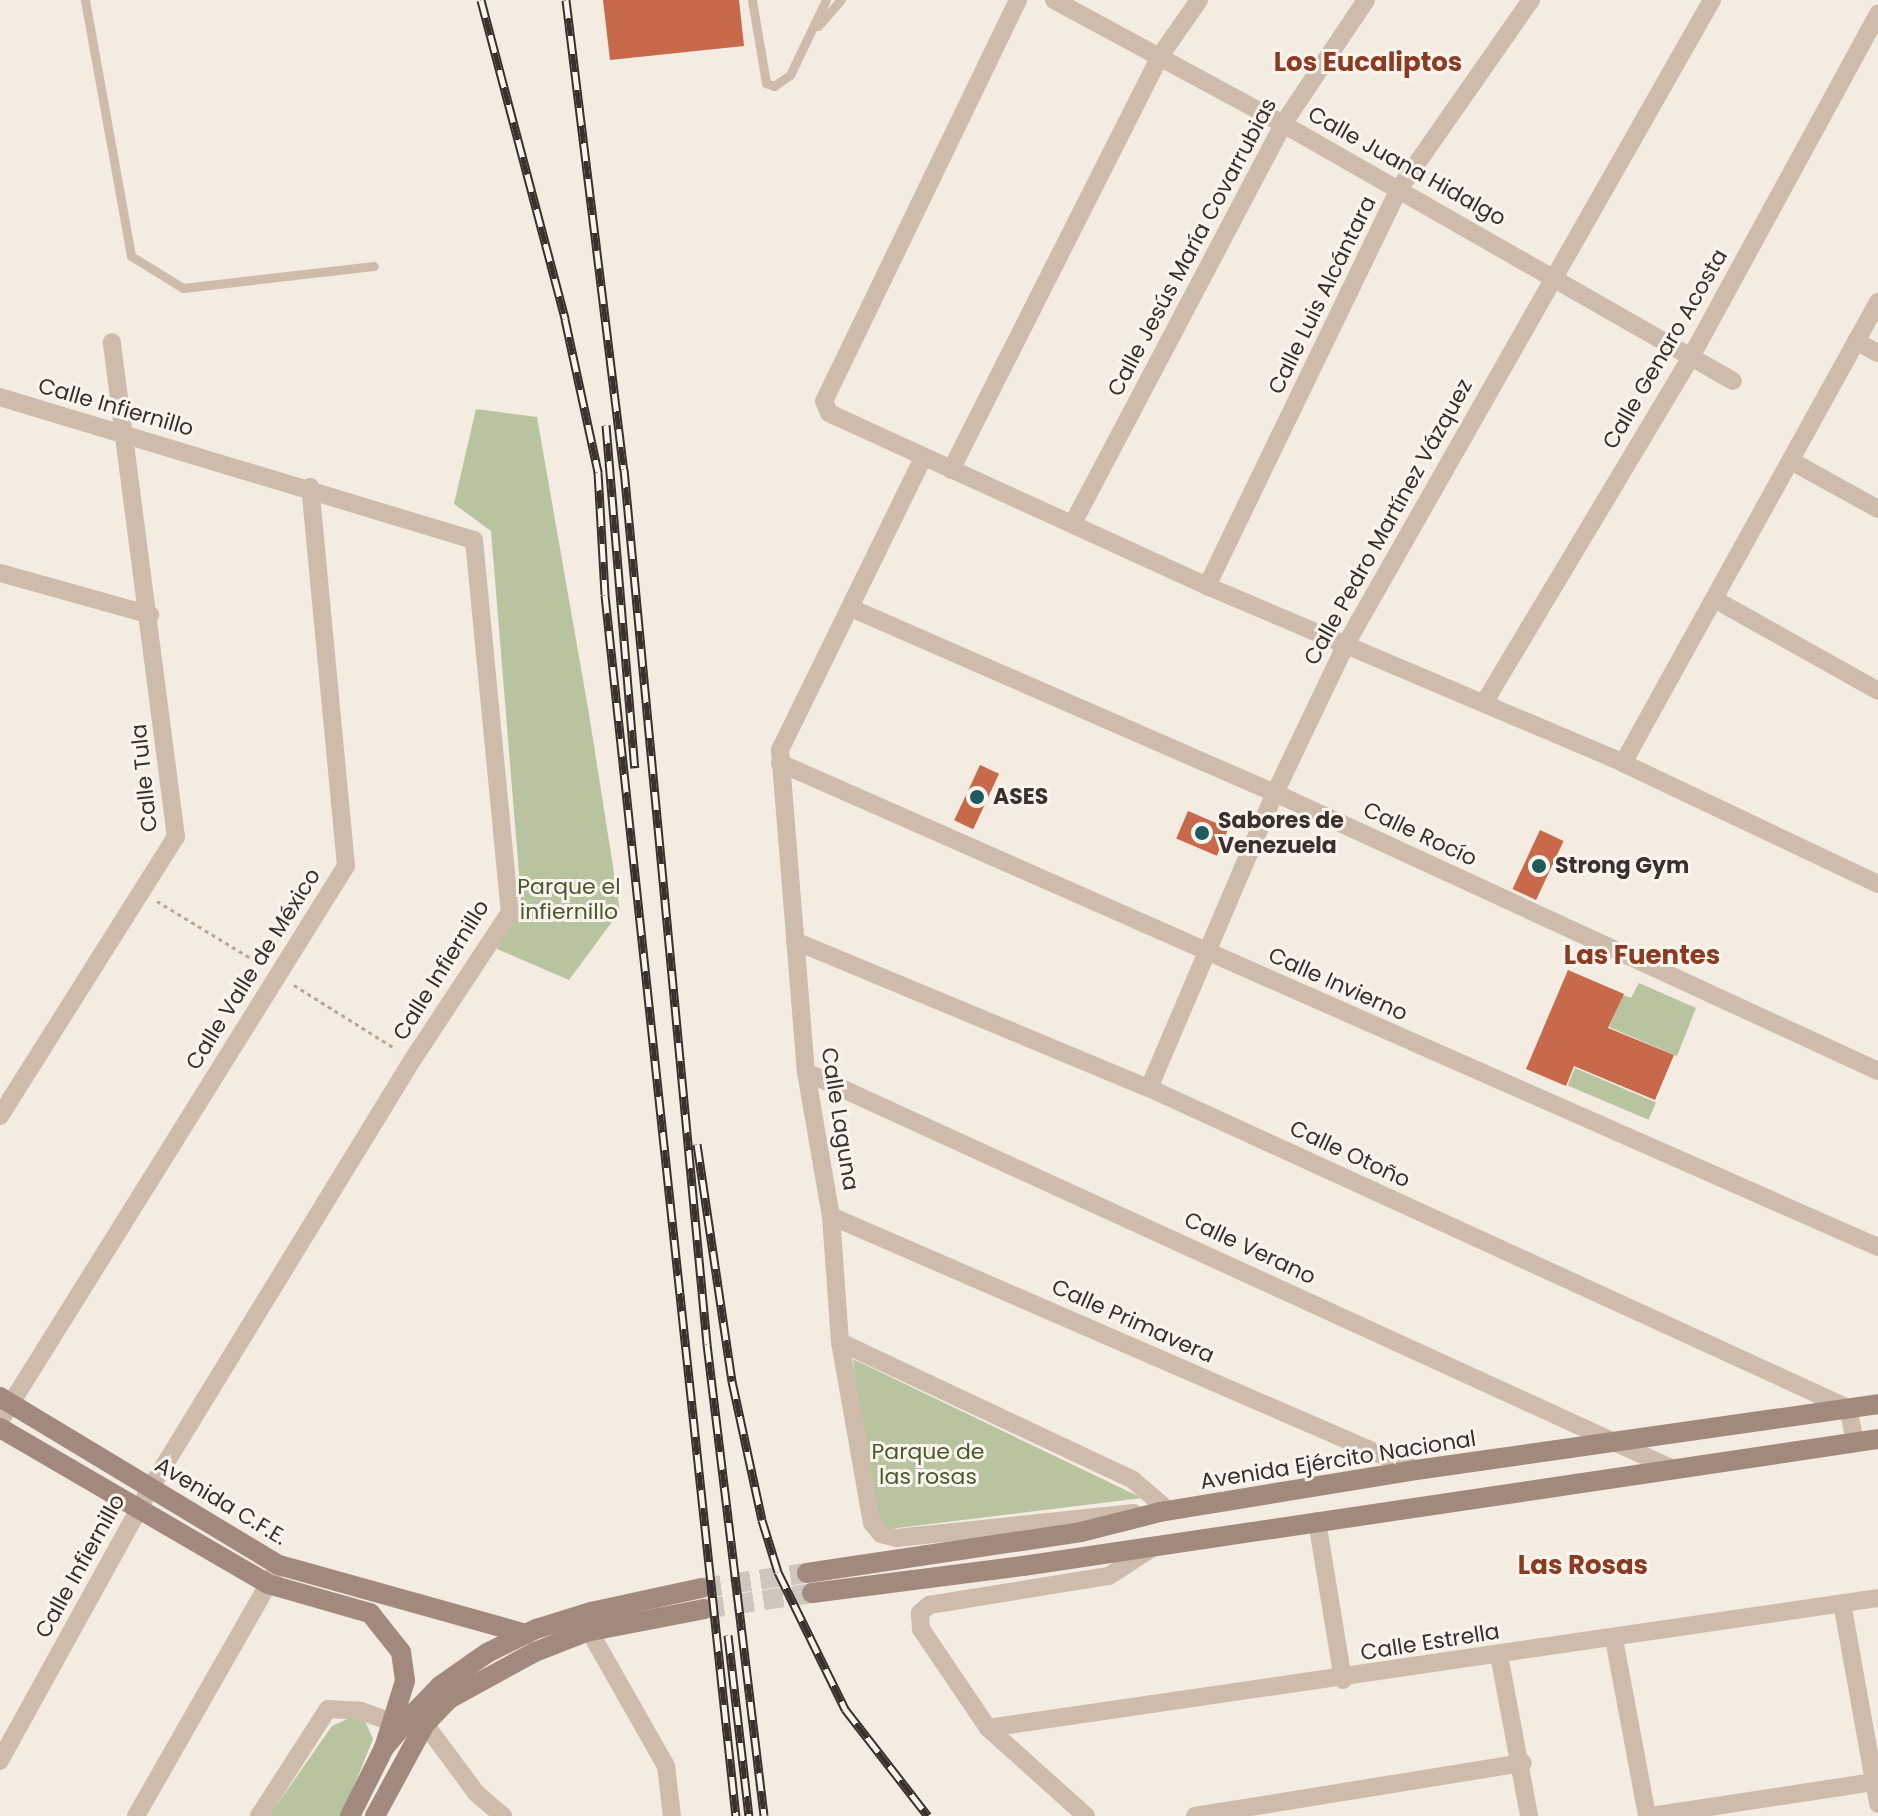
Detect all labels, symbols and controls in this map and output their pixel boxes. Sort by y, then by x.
district label: Los Eucaliptos [1274,47,1462,79]
street label: Calle Jesús María Covarrubias [1102,93,1282,401]
street label: Calle Juana Hidalgo [1303,101,1511,231]
street label: Calle Luis Alcántara [1263,192,1381,398]
street label: Calle Genaro Acosta [1597,244,1733,454]
street label: Calle Infiernillo [35,372,197,442]
street label: Calle Pedro Martínez Vázquez [1298,374,1478,670]
street label: Calle Tula [125,723,163,833]
place label: ASES [993,784,1048,810]
marker: ASES [968,788,986,806]
street label: Calle Rocío [1359,796,1481,872]
place label: Sabores de Venezuela [1218,807,1344,858]
marker: Sabores de Venezuela [1193,824,1211,842]
place label: Strong Gym [1555,853,1689,879]
marker: Strong Gym [1530,857,1548,875]
street label: Calle Valle de México [180,863,326,1075]
park label: Parque el infiernillo [517,873,621,924]
street label: Calle Infiernillo [387,895,495,1045]
district label: Las Fuentes [1564,940,1720,972]
street label: Calle Invierno [1264,942,1412,1026]
street label: Calle Laguna [816,1046,864,1192]
street label: Calle Otoño [1286,1115,1414,1193]
street label: Calle Verano [1180,1206,1320,1290]
street label: Calle Primavera [1048,1273,1218,1369]
street label: Avenida Ejército Nacional [1198,1425,1478,1495]
park label: Parque de las rosas [872,1438,984,1490]
street label: Avenida C.F.E. [150,1451,292,1551]
street label: Calle Infiernillo [30,1489,130,1643]
district label: Las Rosas [1518,1550,1648,1582]
street label: Calle Estrella [1359,1618,1501,1666]

